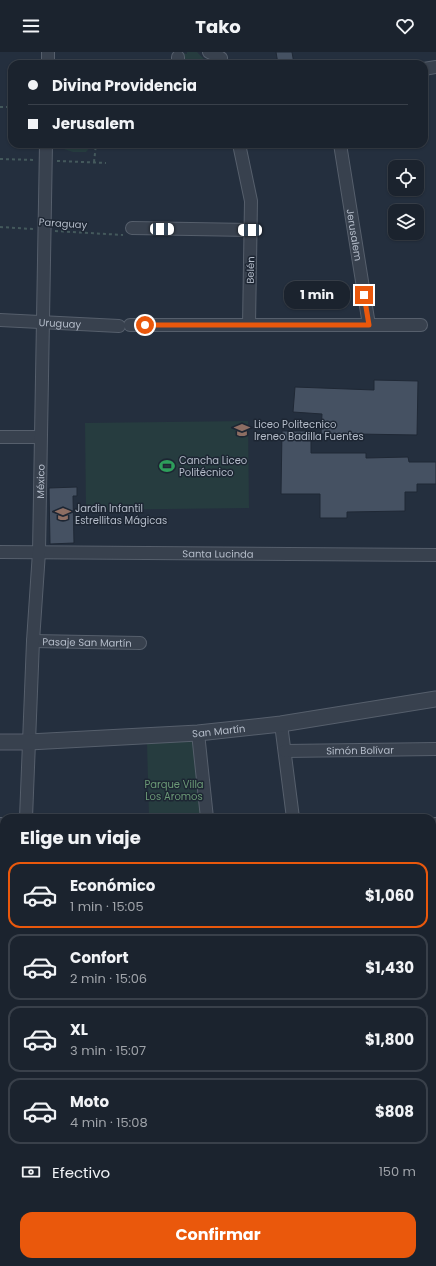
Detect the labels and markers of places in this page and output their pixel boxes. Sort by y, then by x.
place label: Liceo Politecnico Ireneo Badilla Fuentes [254,417,364,444]
school or university icon: Liceo Politecnico Ireneo Badilla Fuentes [233,421,251,439]
place label: Cancha Liceo Politécnico [179,453,247,480]
sports icon: Cancha Liceo Politécnico [158,457,176,475]
place label: Jardin Infantil Estrellitas Mágicas [75,501,167,528]
school or university icon: Jardin Infantil Estrellitas Mágicas [54,505,72,523]

